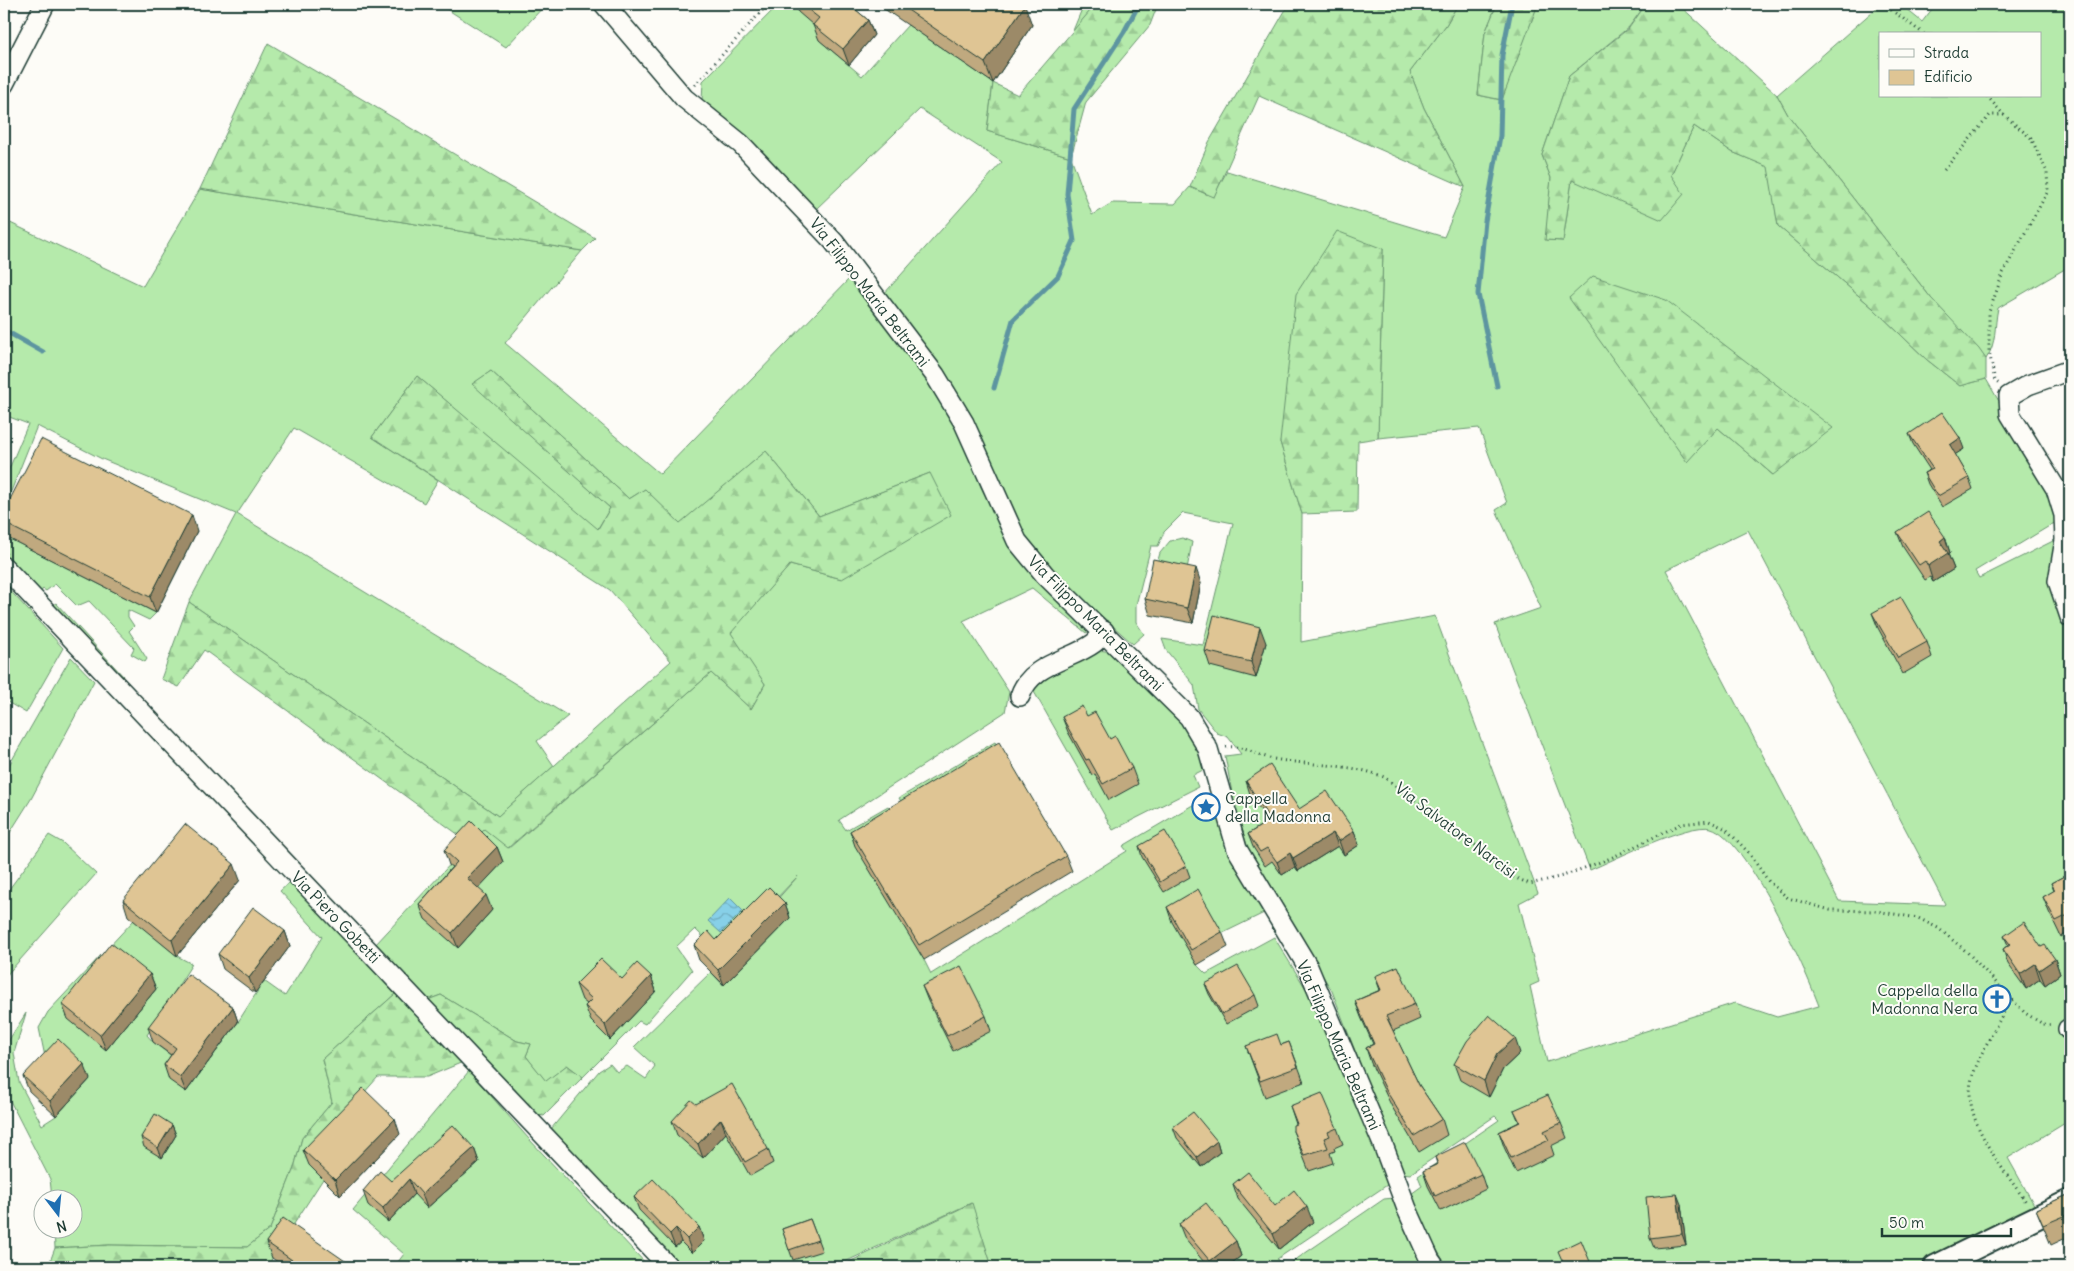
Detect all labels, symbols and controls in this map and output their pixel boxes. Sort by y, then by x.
legend [1879,32,2042,98]
text: Strada [1924,43,1969,62]
text: Edificio [1924,67,1972,86]
street label: Via Filippo Maria Beltrami [806,213,934,371]
street label: Via Filippo Maria Beltrami [1024,551,1168,695]
street label: Via Salvatore Narcisi [1391,778,1521,882]
place label: Cappella della Madonna [1225,788,1331,826]
place icon: Cappella della Madonna [1191,792,1221,822]
street label: Via Piero Gobetti [287,867,385,967]
street label: Via Filippo Maria Beltrami [1293,957,1385,1133]
place label: Cappella della Madonna Nera [1871,980,1978,1018]
church icon: Cappella della Madonna Nera [1982,984,2012,1014]
north arrow [32,1188,82,1238]
scale bar [1882,1206,2010,1238]
text: 50 m [1889,1213,1924,1232]
text: N [54,1217,69,1236]

